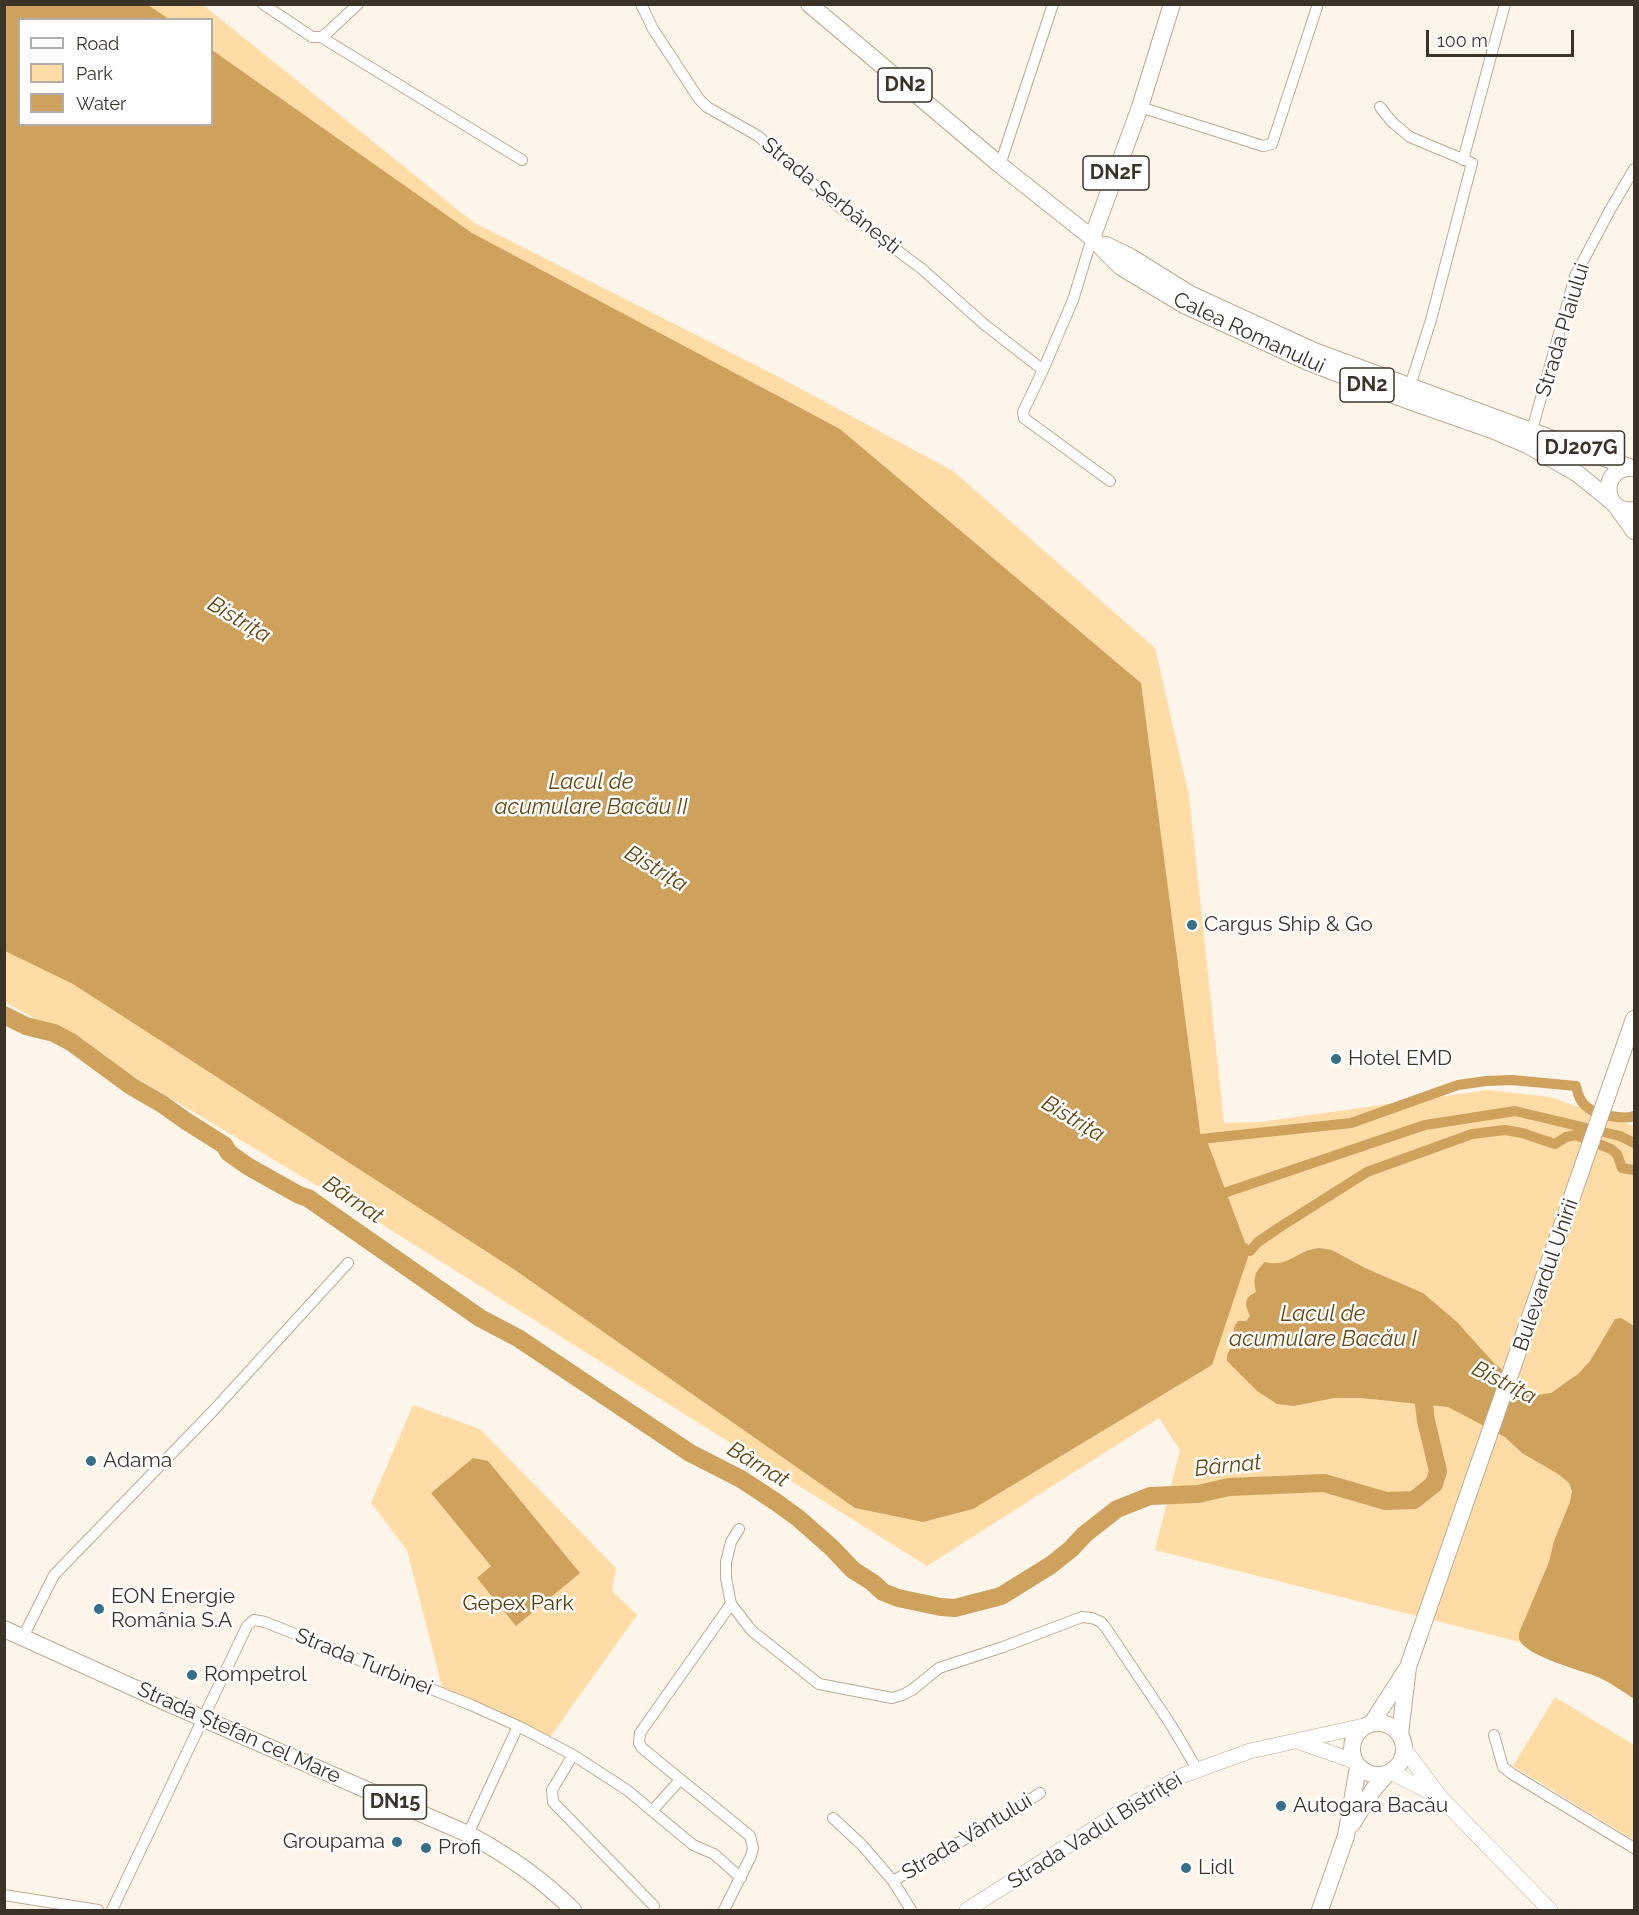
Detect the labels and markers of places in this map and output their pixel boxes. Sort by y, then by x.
place label: Cargus Ship & Go [1204,912,1373,938]
marker: Cargus Ship & Go [1185,918,1199,932]
place label: Hotel EMD [1348,1046,1452,1072]
marker: Hotel EMD [1329,1052,1343,1066]
place label: Adama [103,1448,172,1474]
marker: Adama [84,1454,98,1468]
place label: EON Energie România S.A [111,1584,235,1634]
marker: EON Energie România S.A [92,1602,106,1616]
place label: Rompetrol [204,1662,307,1688]
marker: Rompetrol [185,1668,199,1682]
place label: Autogara Bacău [1293,1793,1448,1819]
marker: Autogara Bacău [1274,1799,1288,1813]
place label: Groupama [283,1829,385,1855]
marker: Groupama [390,1835,404,1849]
place label: Profi [438,1835,481,1861]
marker: Profi [419,1841,433,1855]
place label: Lidl [1198,1855,1234,1881]
marker: Lidl [1179,1861,1193,1875]

